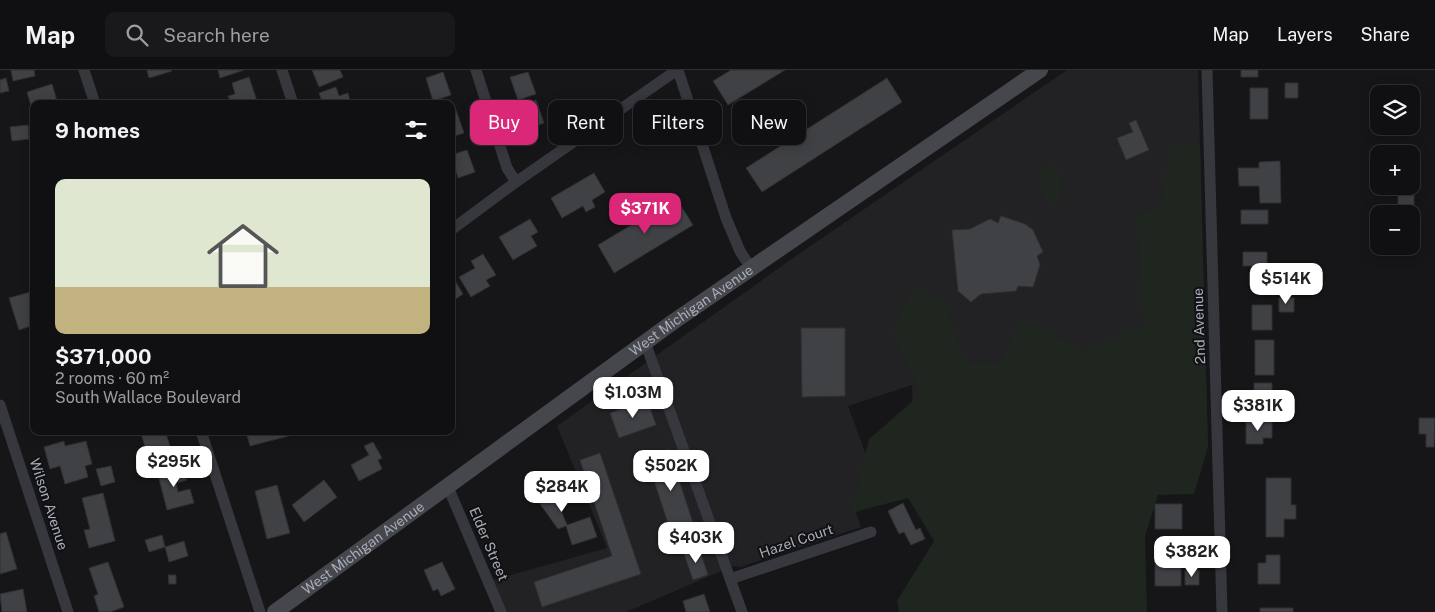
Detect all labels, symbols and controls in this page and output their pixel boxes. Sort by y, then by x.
search box [105,12,455,57]
text: Map [25,21,75,49]
icon: search [123,21,151,49]
text: Search here [163,24,270,46]
text: Map [1213,24,1249,45]
text: Layers [1277,24,1333,45]
text: Share [1361,24,1410,45]
map controls [1370,85,1420,255]
button: layers [1370,85,1420,135]
chip: Buy [470,100,538,145]
chip: Rent [548,100,623,145]
chip: Filters [633,100,722,145]
chip: New [732,100,806,145]
icon: filters [402,116,430,144]
text: 9 homes [55,118,140,143]
button: + [1370,145,1420,195]
pin: $371K [610,192,680,235]
text: $371K [620,199,670,218]
button: − [1370,205,1420,255]
icon: home [198,211,288,301]
street label: West Michigan Avenue [626,262,756,359]
pin: $514K [1251,262,1321,305]
text: $514K [1261,269,1311,288]
street label: 2nd Avenue [1190,288,1208,364]
text: $371,000 [55,344,152,369]
text: 2 rooms · 60 m² [55,369,169,388]
pin: $1.03M [592,376,674,419]
text: $1.03M [604,383,662,402]
text: South Wallace Boulevard [55,388,241,407]
pin: $381K [1223,390,1293,432]
text: $381K [1233,396,1283,415]
pin: $295K [139,446,209,488]
pin: $502K [636,450,706,492]
text: $295K [147,452,201,471]
street label: Wilson Avenue [27,456,71,552]
text: $502K [644,456,698,475]
pin: $284K [527,470,597,513]
text: $284K [535,477,589,496]
street label: West Michigan Avenue [299,498,427,598]
street label: Elder Street [466,505,512,583]
street label: Hazel Court [757,521,835,561]
pin: $403K [661,522,731,564]
text: $403K [669,528,723,547]
pin: $382K [1157,536,1227,578]
text: $382K [1165,542,1219,561]

